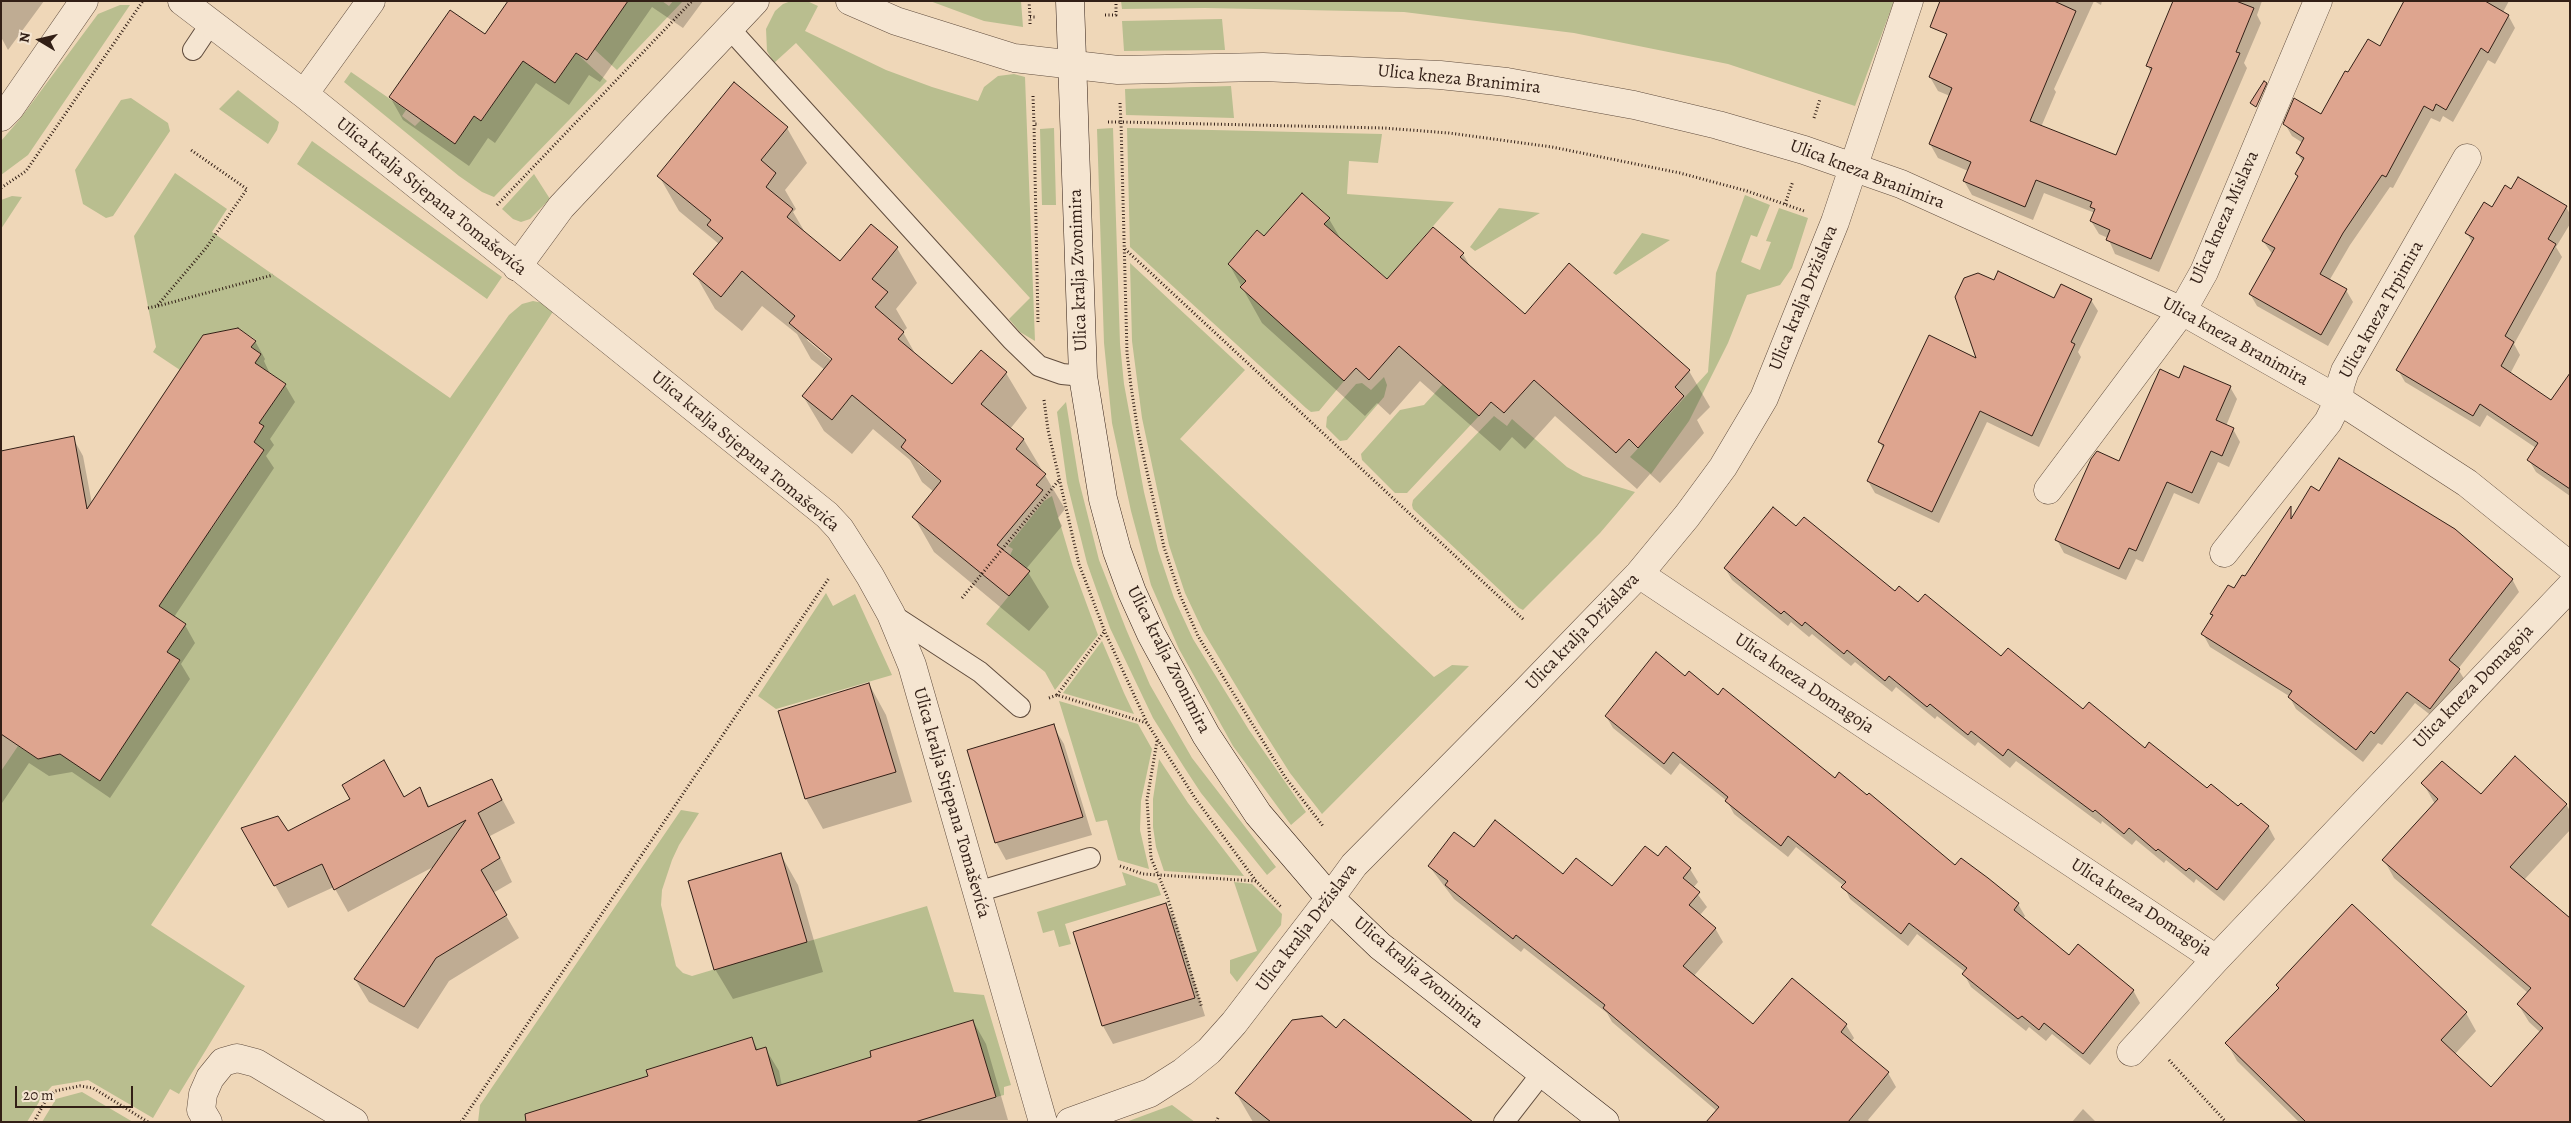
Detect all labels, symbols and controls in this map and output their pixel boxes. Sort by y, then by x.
north arrow [15,15,65,65]
text: N [15,31,35,44]
street label: Ulica kneza Branimira [1376,61,1542,99]
street label: Ulica kralja Stjepana Tomaševića [331,113,531,281]
street label: Ulica kneza Branimira [1787,136,1947,214]
street label: Ulica kneza Mislava [2186,148,2264,288]
street label: Ulica kralja Zvonimira [1065,188,1093,352]
street label: Ulica kralja Držislava [1765,222,1843,374]
street label: Ulica kneza Trpimira [2335,237,2429,383]
street label: Ulica kneza Branimira [2158,293,2312,391]
street label: Ulica kralja Stjepana Tomaševića [646,367,844,537]
street label: Ulica kralja Držislava [1521,569,1645,695]
street label: Ulica kralja Zvonimira [1121,583,1215,737]
street label: Ulica kneza Domagoja [2409,620,2539,754]
street label: Ulica kneza Domagoja [1730,629,1878,739]
street label: Ulica kralja Stjepana Tomaševića [908,685,994,921]
street label: Ulica kneza Domagoja [2066,854,2216,962]
street label: Ulica kralja Držislava [1252,860,1362,996]
street label: Ulica kralja Zvonimira [1349,912,1487,1034]
scale bar [18,1076,135,1108]
text: 20 m [23,1085,54,1105]

